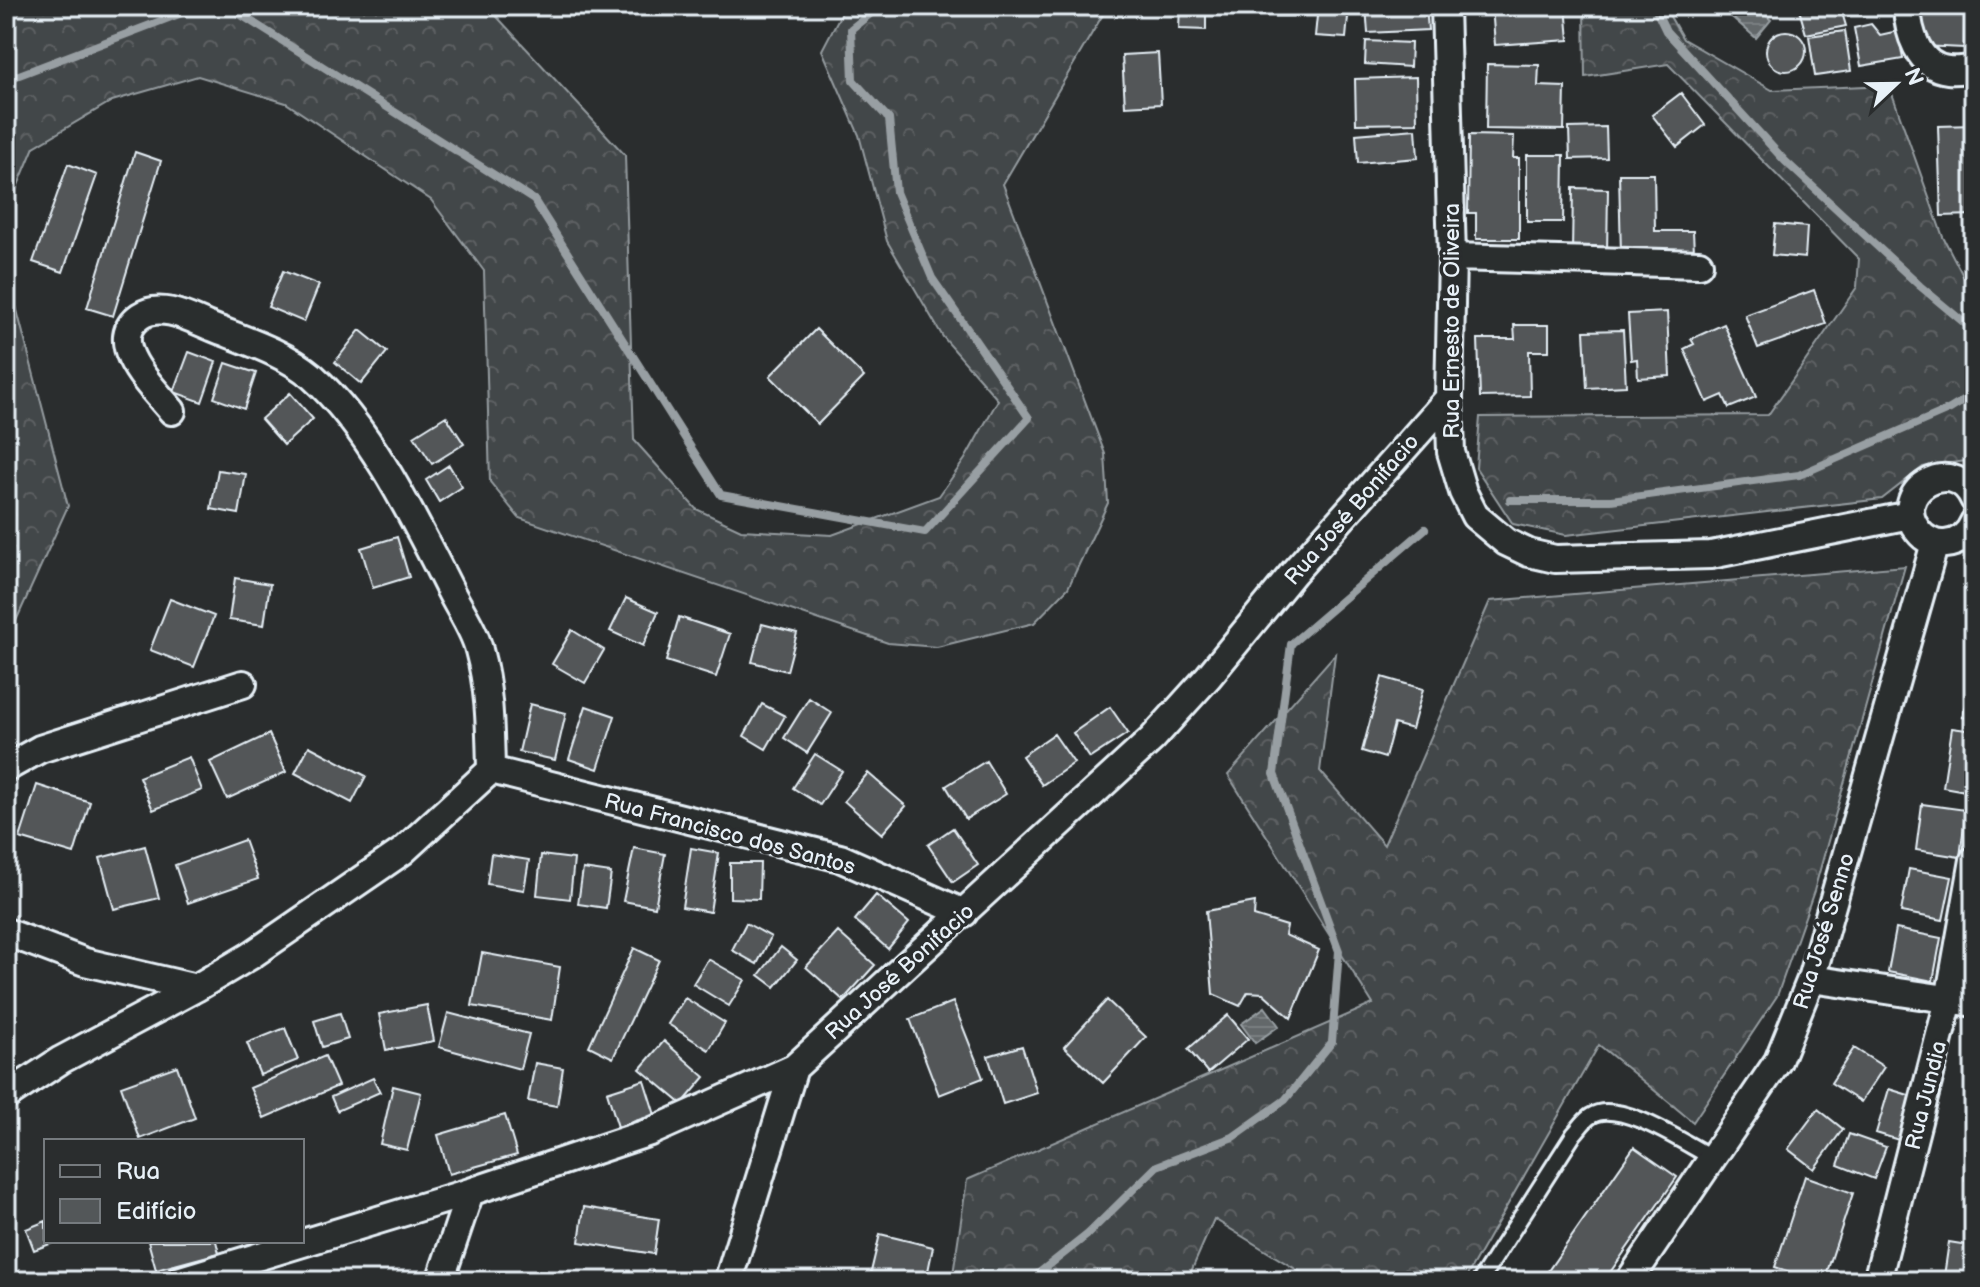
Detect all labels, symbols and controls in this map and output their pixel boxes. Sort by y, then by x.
north arrow [1856,44,1936,124]
text: N [1898,64,1929,90]
street label: Rua Ernesto de Oliveira [1439,203,1466,439]
street label: Rua José Bonifacio [1279,429,1425,591]
street label: Rua Francisco dos Santos [601,788,858,881]
street label: Rua José Senno [1788,850,1861,1013]
street label: Rua José Bonifacio [820,898,980,1046]
street label: Rua Jundia [1900,1038,1953,1153]
legend [44,1139,304,1243]
text: Rua [116,1157,160,1186]
text: Edifício [116,1197,196,1226]

